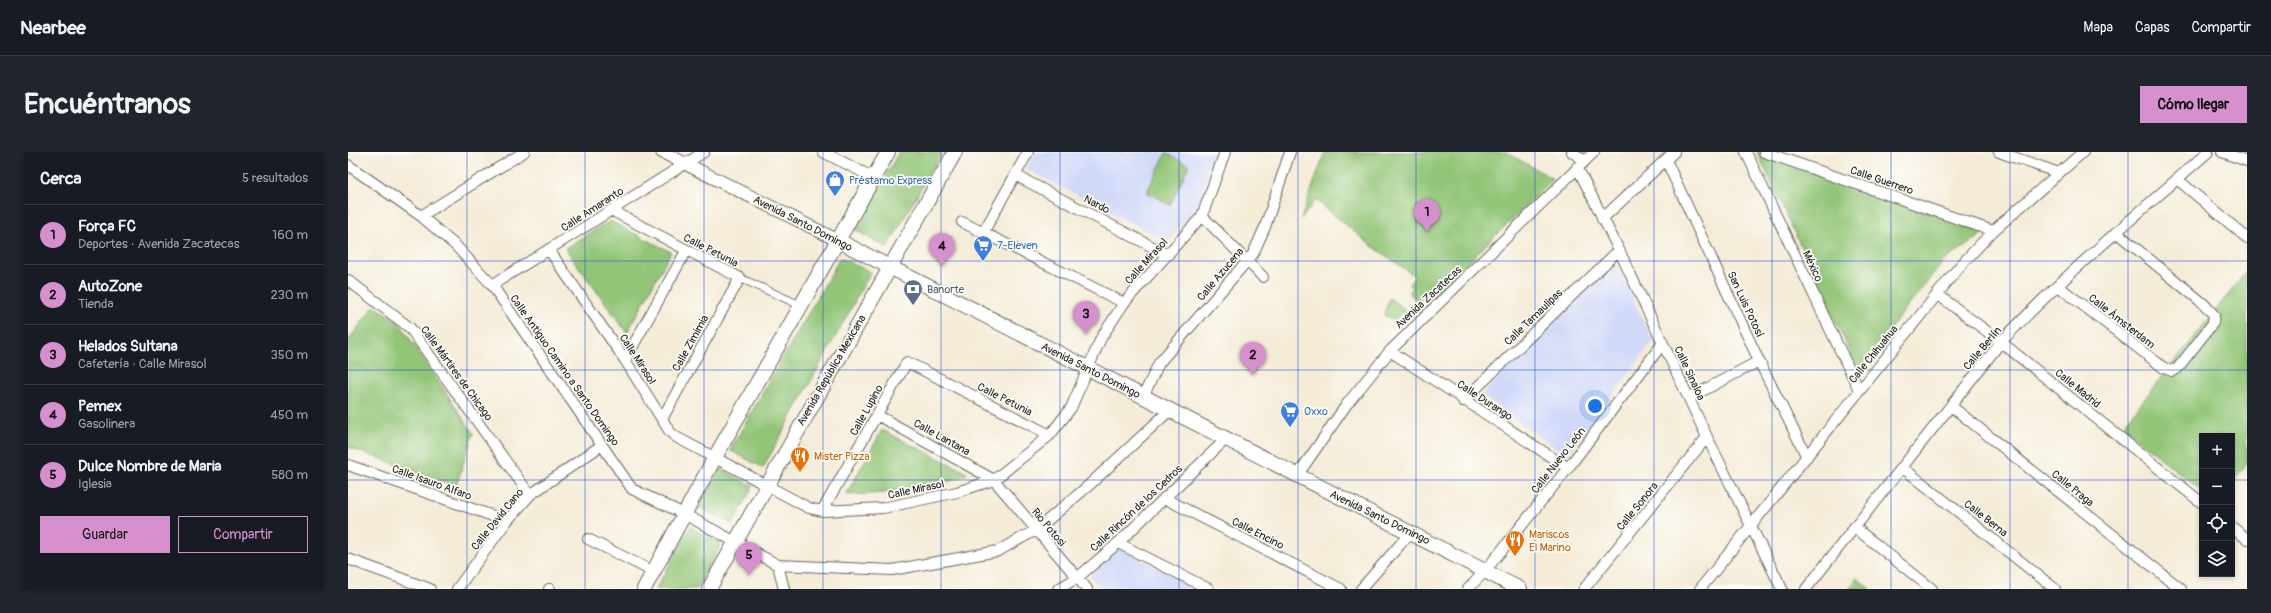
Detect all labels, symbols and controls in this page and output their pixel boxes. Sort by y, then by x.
text: Nearbee [20,16,86,40]
text: Mapa [2083,19,2113,36]
text: Capas [2135,19,2170,36]
text: Compartir [2192,19,2251,36]
button: Cómo llegar [2140,86,2247,123]
text: Encuéntranos [24,87,191,122]
street label: Calle Guerrero [1849,164,1915,197]
text: Cerca [40,168,81,189]
shop icon: Préstamo Express [824,169,846,197]
text: 5 resultados [242,170,308,186]
place label: Préstamo Express [849,174,932,187]
street label: Calle Amaranto [559,184,626,234]
street label: Nardo [1082,192,1112,216]
street label: Avenida Santo Domingo [751,193,855,254]
pin: 1 [1414,199,1440,232]
text: Força FC [78,217,136,236]
text: 1 [50,227,56,243]
text: 160 m [272,227,308,243]
street label: Calle Petunia [681,231,740,270]
pin: 4 [929,233,955,266]
supermarket icon: 7-Eleven [972,234,994,262]
text: Deportes · Avenida Zacatecas [78,236,239,252]
street label: Calle Mirasol [1122,236,1170,287]
place label: 7-Eleven [997,239,1038,252]
street label: Calle Azucena [1194,245,1246,304]
street label: México [1800,249,1825,284]
street label: Avenida Zacatecas [1392,263,1464,332]
street label: San Luis Potosí [1725,269,1766,339]
text: AutoZone [78,277,142,296]
bank icon: Banorte [902,278,924,306]
place label: Banorte [927,283,965,296]
street label: Calle Tamaulipas [1502,286,1565,348]
text: 2 [49,287,57,303]
text: 230 m [271,287,308,303]
street label: Calle Ámsterdam [2086,291,2158,352]
street label: Calle Antiguo Camino a Santo Domingo [507,292,622,448]
text: Tienda [78,296,113,312]
pin: 3 [1073,301,1099,334]
street label: Avenida República Mexicana [794,312,869,428]
street label: Calle Zimimia [670,313,711,374]
street label: Calle Mártires de Chicago [418,323,495,423]
street label: Calle Chihuahua [1846,323,1901,386]
street label: Calle Berlín [1961,324,2004,373]
street label: Calle Mirasol [617,332,659,387]
text: Helados Sultana [78,337,178,356]
street label: Avenida Santo Domingo [1039,340,1143,401]
pin: 2 [1240,342,1266,375]
street label: Calle Sinaloa [1671,344,1708,402]
text: 3 [49,347,57,363]
text: 350 m [270,347,308,363]
text: Cafetería · Calle Mirasol [78,356,207,372]
street label: Calle Madrid [2052,366,2103,411]
street label: Calle Durango [1455,378,1515,423]
street label: Calle Petunia [975,380,1034,419]
street label: Calle Lupino [847,382,886,438]
your location [1585,396,1605,416]
text: Pemex [78,397,122,416]
supermarket icon: Oxxo [1279,400,1301,428]
place label: Oxxo [1304,405,1328,418]
text: 4 [49,407,57,423]
text: 450 m [270,407,308,423]
text: Gasolinera [78,416,135,432]
street label: Calle Lantana [911,417,972,458]
street label: Calle Nuevo León [1529,425,1588,496]
map controls [2199,433,2235,577]
button: + [2199,433,2235,469]
restaurant icon: Mister Pizza [789,445,811,473]
place label: Mister Pizza [814,450,870,463]
text: Dulce Nombre de Maria [78,457,222,476]
street label: Calle Isauro Alfaro [390,462,474,503]
street label: Calle Rincón de los Cedros [1088,462,1185,554]
text: 5 [49,467,57,483]
text: 580 m [271,467,308,483]
street label: Calle Praga [2049,467,2096,509]
button: − [2199,469,2235,505]
text: Iglesia [78,476,112,492]
street label: Calle Mirasol [887,477,945,502]
street label: Calle Sonora [1614,479,1661,533]
street label: Calle David Cano [469,486,526,553]
street label: Avenida Santo Domingo [1328,488,1432,547]
street label: Calle Berna [1961,497,2010,539]
button: locate [2199,505,2235,541]
street label: Rio Potosi [1029,506,1068,549]
street label: Calle Encino [1230,515,1286,552]
button: Guardar [40,516,170,553]
button: Compartir [178,516,308,553]
place label: Mariscos El Marino [1529,528,1571,554]
restaurant icon: Mariscos El Marino [1504,529,1526,557]
button: layers [2199,541,2235,577]
pin: 5 [736,542,762,575]

